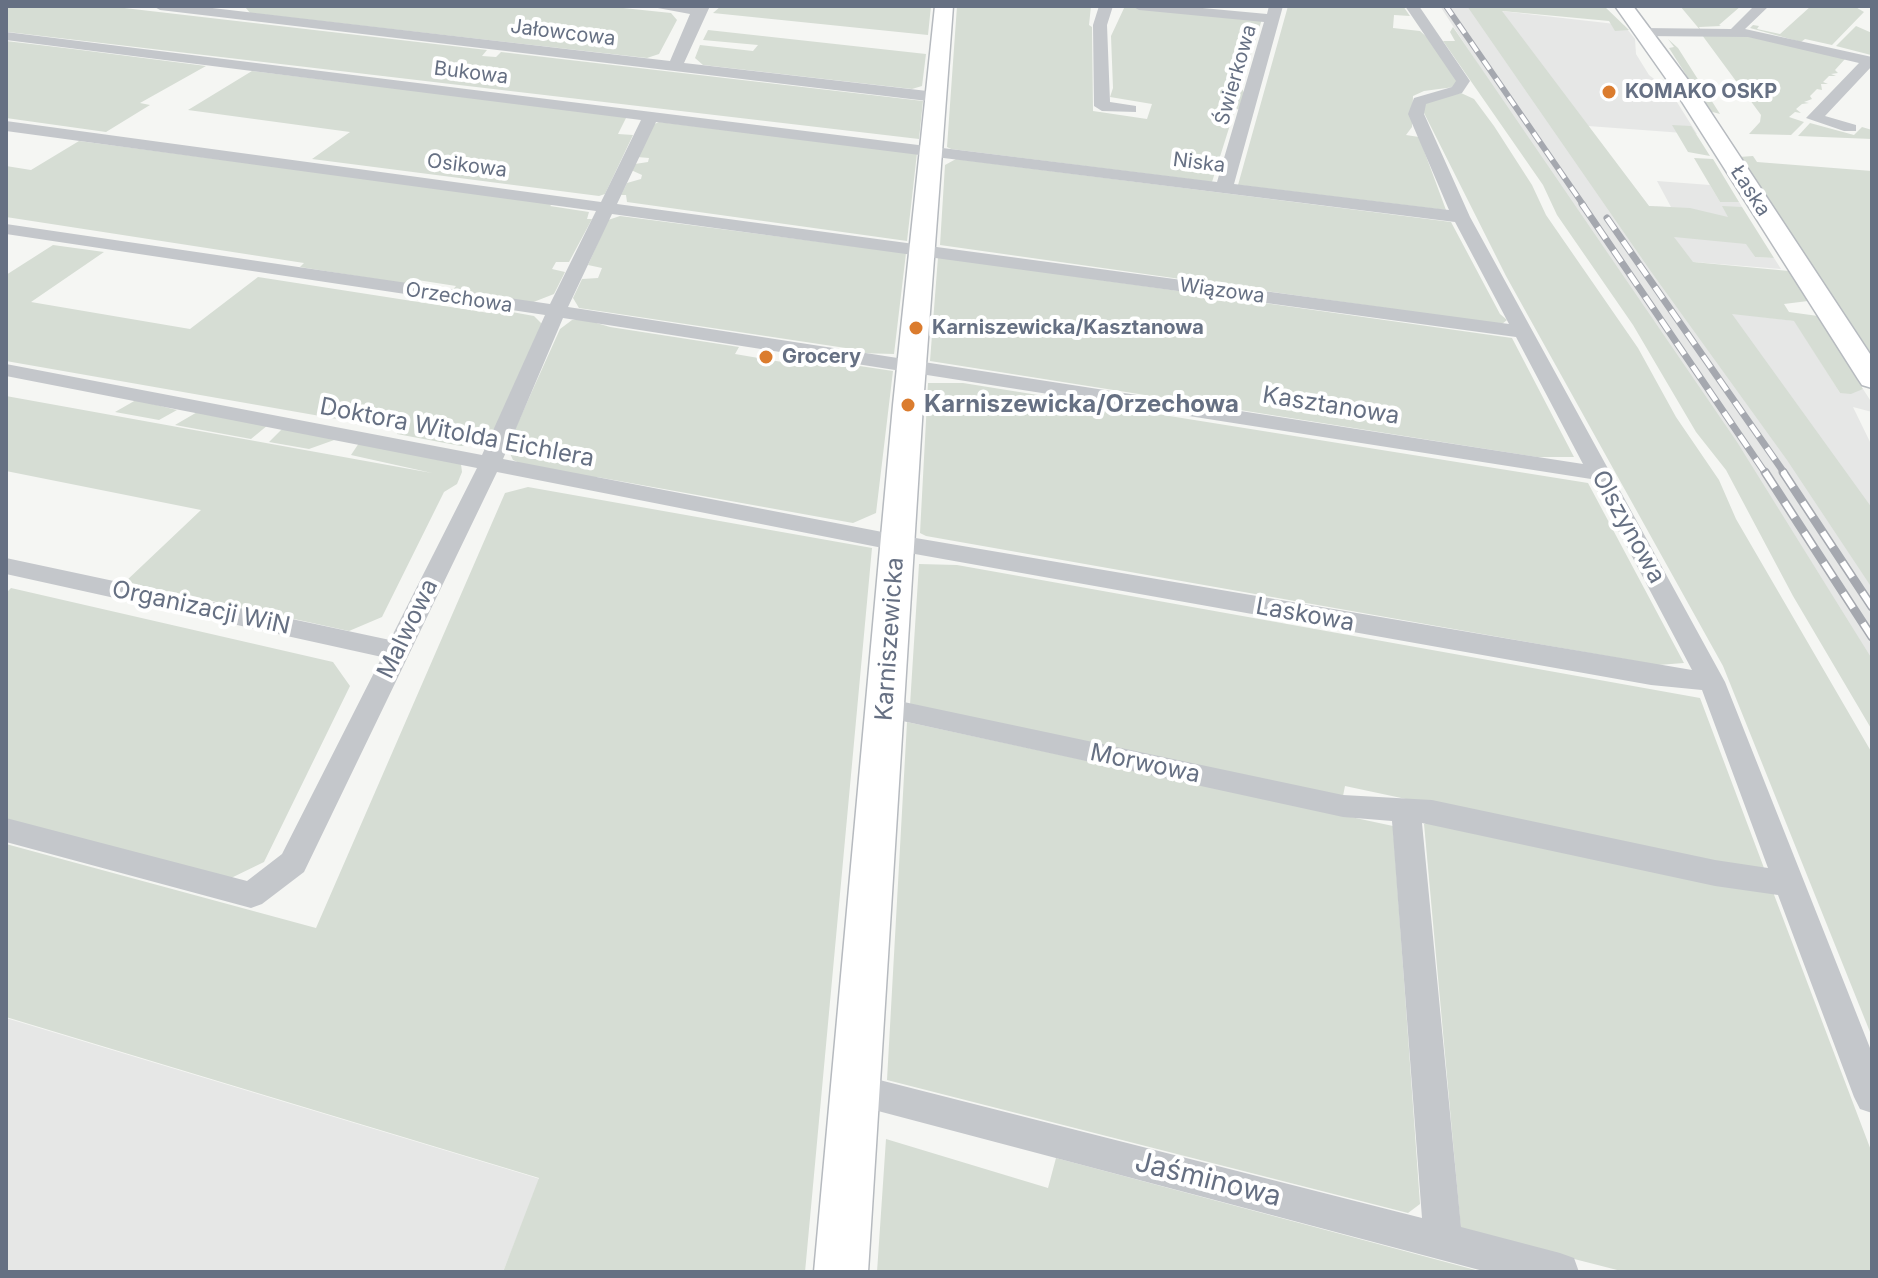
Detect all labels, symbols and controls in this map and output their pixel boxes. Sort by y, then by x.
street label: Jałowcowa [509,15,617,51]
street label: Świerkowa [1210,22,1262,128]
street label: Bukowa [432,57,510,89]
place label: KOMAKO OSKP [1625,80,1777,104]
marker: KOMAKO OSKP [1600,83,1618,101]
street label: Niska [1171,148,1227,178]
street label: Osikowa [426,149,508,183]
street label: Łaska [1725,161,1775,221]
street label: Wiązowa [1178,273,1266,309]
street label: Orzechowa [404,278,514,318]
place label: Karniszewicka/Kasztanowa [932,316,1204,340]
marker: Karniszewicka/Kasztanowa [907,319,925,337]
place label: Grocery [782,345,861,369]
marker: Grocery [757,348,775,366]
street label: Kasztanowa [1260,381,1402,431]
place label: Karniszewicka/Orzechowa [924,391,1239,419]
street label: Doktora Witolda Eichlera [317,392,597,474]
marker: Karniszewicka/Orzechowa [899,396,917,414]
street label: Olszynowa [1585,465,1671,589]
street label: Karniszewicka [870,556,910,722]
street label: Malwowa [372,574,444,684]
street label: Organizacji WiN [109,575,293,641]
street label: Laskowa [1254,592,1356,638]
street label: Morwowa [1087,738,1203,790]
street label: Jaśminowa [1132,1146,1284,1214]

